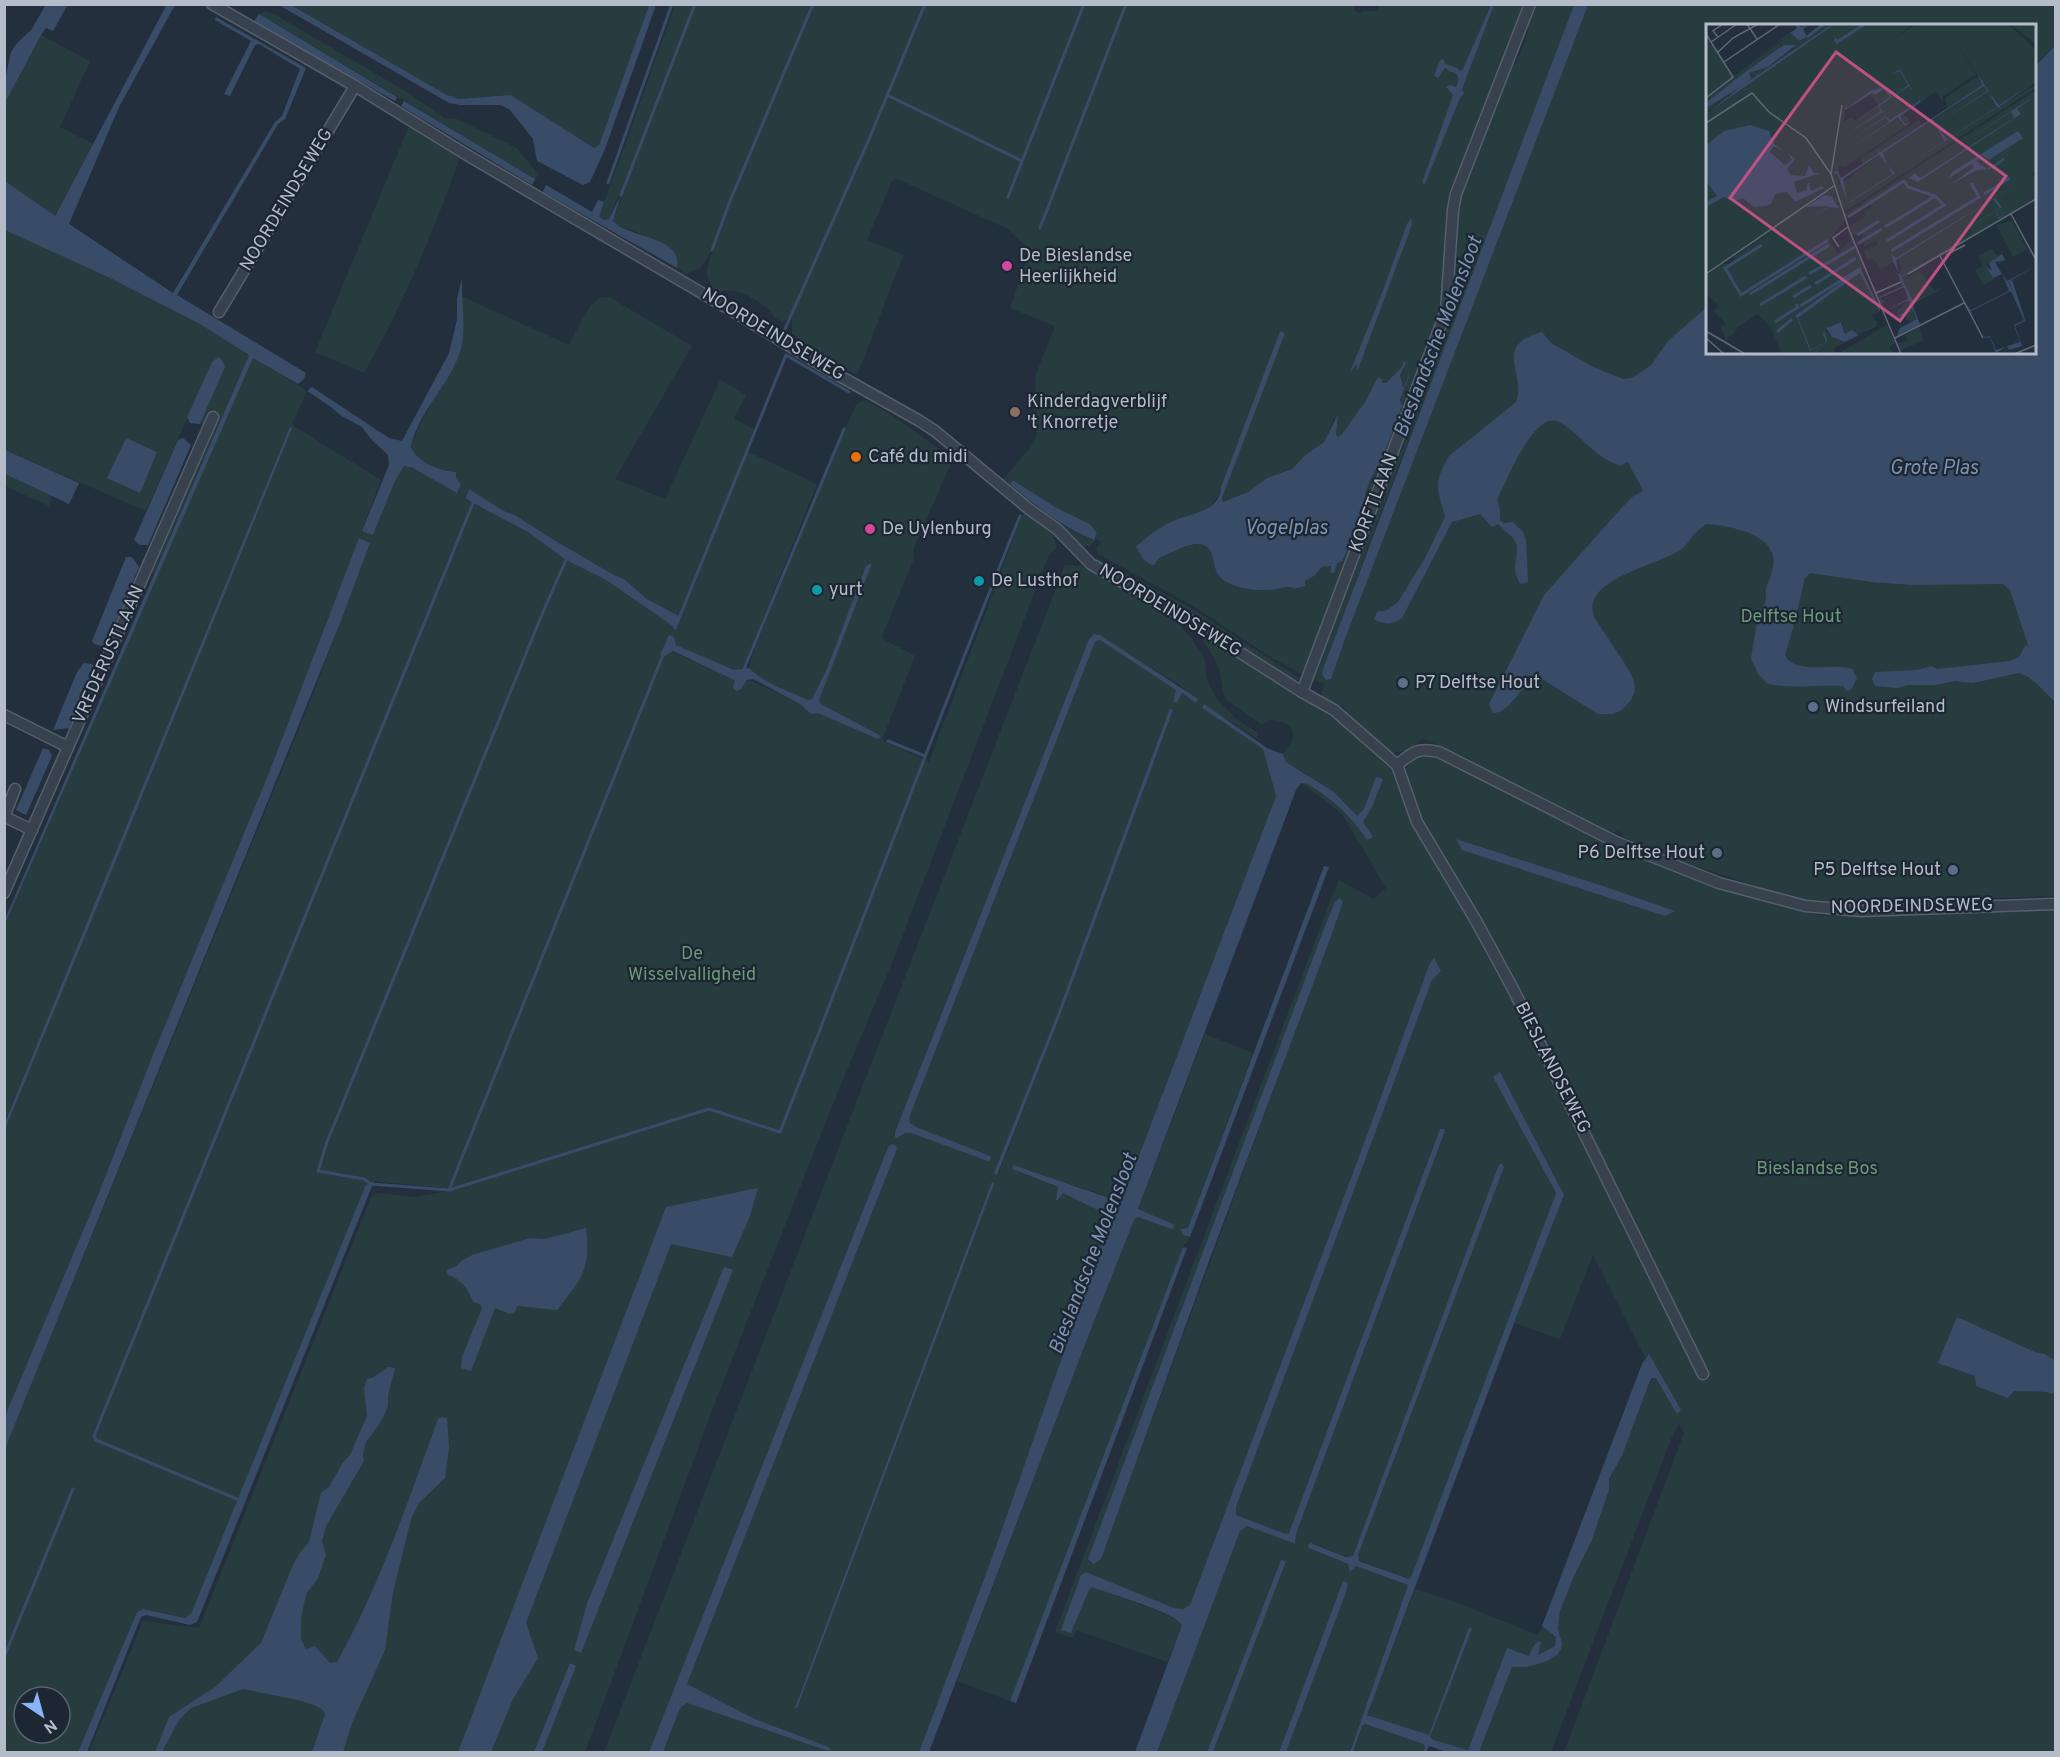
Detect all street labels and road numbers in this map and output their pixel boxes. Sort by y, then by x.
street label: NOORDEINDSEWEG [235,124,339,276]
street label: NOORDEINDSEWEG [697,283,849,387]
street label: KORFTLAAN [1345,450,1403,556]
street label: NOORDEINDSEWEG [1094,559,1246,663]
street label: VREDERUSTLAAN [68,582,150,728]
street label: NOORDEINDSEWEG [1830,894,1994,920]
street label: BIESLANDSEWEG [1509,998,1595,1138]

